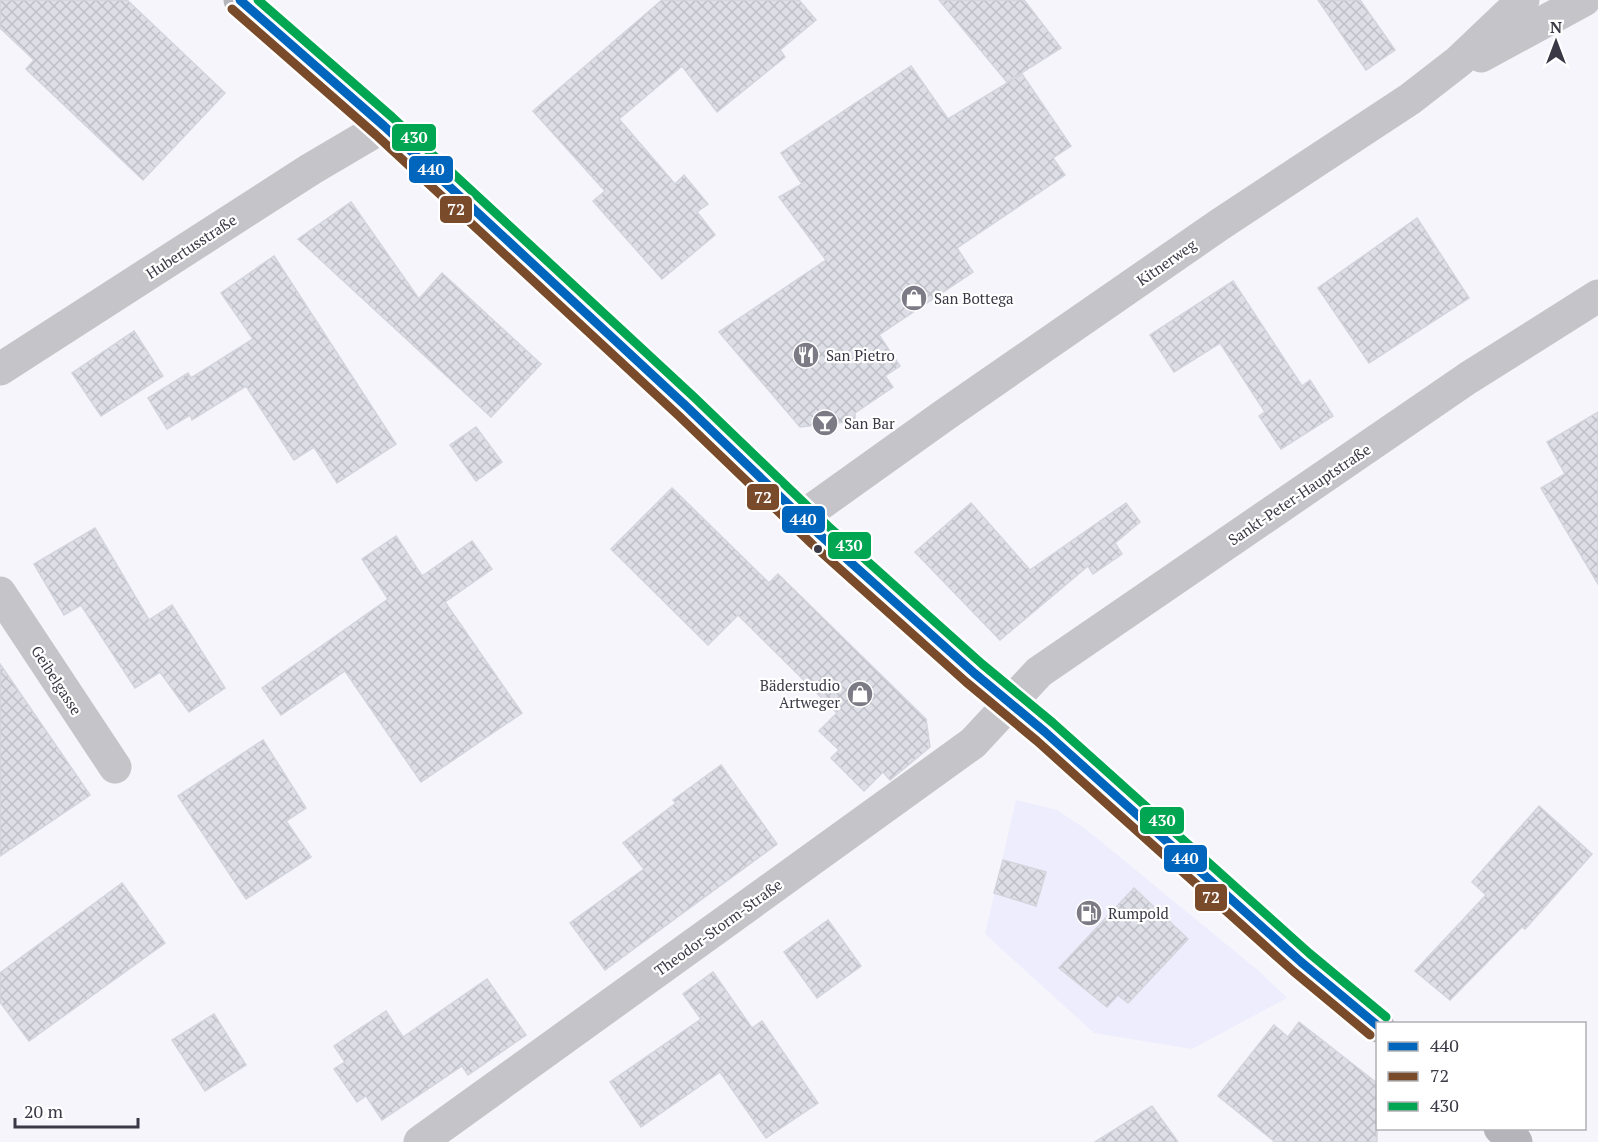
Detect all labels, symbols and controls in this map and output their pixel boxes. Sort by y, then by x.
north arrow [1526,12,1586,72]
text: N [1550,16,1562,38]
line badge: 430 [391,123,437,152]
text: 430 [400,126,428,148]
line badge: 440 [408,155,454,184]
text: 440 [417,158,445,180]
line badge: 72 [439,195,473,224]
text: 72 [447,198,465,220]
street label: Hubertusstraße [142,209,240,283]
street label: Kitnerweg [1132,234,1201,290]
shop icon: San Bottega [899,283,929,313]
place label: San Bottega [934,288,1014,308]
restaurant icon: San Pietro [791,340,821,370]
place label: San Pietro [826,345,895,365]
bar icon: San Bar [810,408,840,438]
place label: San Bar [844,413,895,433]
street label: Sankt-Peter-Hauptstraße [1224,439,1374,549]
line badge: 72 [746,483,780,511]
text: 72 [754,486,772,508]
line badge: 440 [781,505,826,534]
text: 440 [789,508,817,530]
line badge: 430 [827,531,872,560]
text: 430 [835,534,863,556]
unlabelled marker [812,543,824,555]
street label: Geibelgasse [27,642,87,718]
place label: Bäderstudio Artweger [760,675,840,712]
shop icon: Bäderstudio Artweger [845,679,875,709]
line badge: 430 [1139,806,1185,835]
text: 430 [1148,809,1176,831]
line badge: 440 [1163,844,1208,873]
text: 440 [1171,847,1199,869]
street label: Theodor-Storm-Straße [650,874,786,980]
line badge: 72 [1194,883,1228,912]
text: 72 [1202,886,1220,908]
fuel station icon: Rumpold [1074,898,1104,928]
place label: Rumpold [1108,903,1169,923]
legend [1376,1022,1586,1130]
text: 440 [1430,1033,1459,1057]
text: 72 [1430,1063,1449,1087]
scale bar [15,1091,138,1129]
text: 430 [1430,1093,1459,1117]
text: 20 m [24,1099,64,1123]

